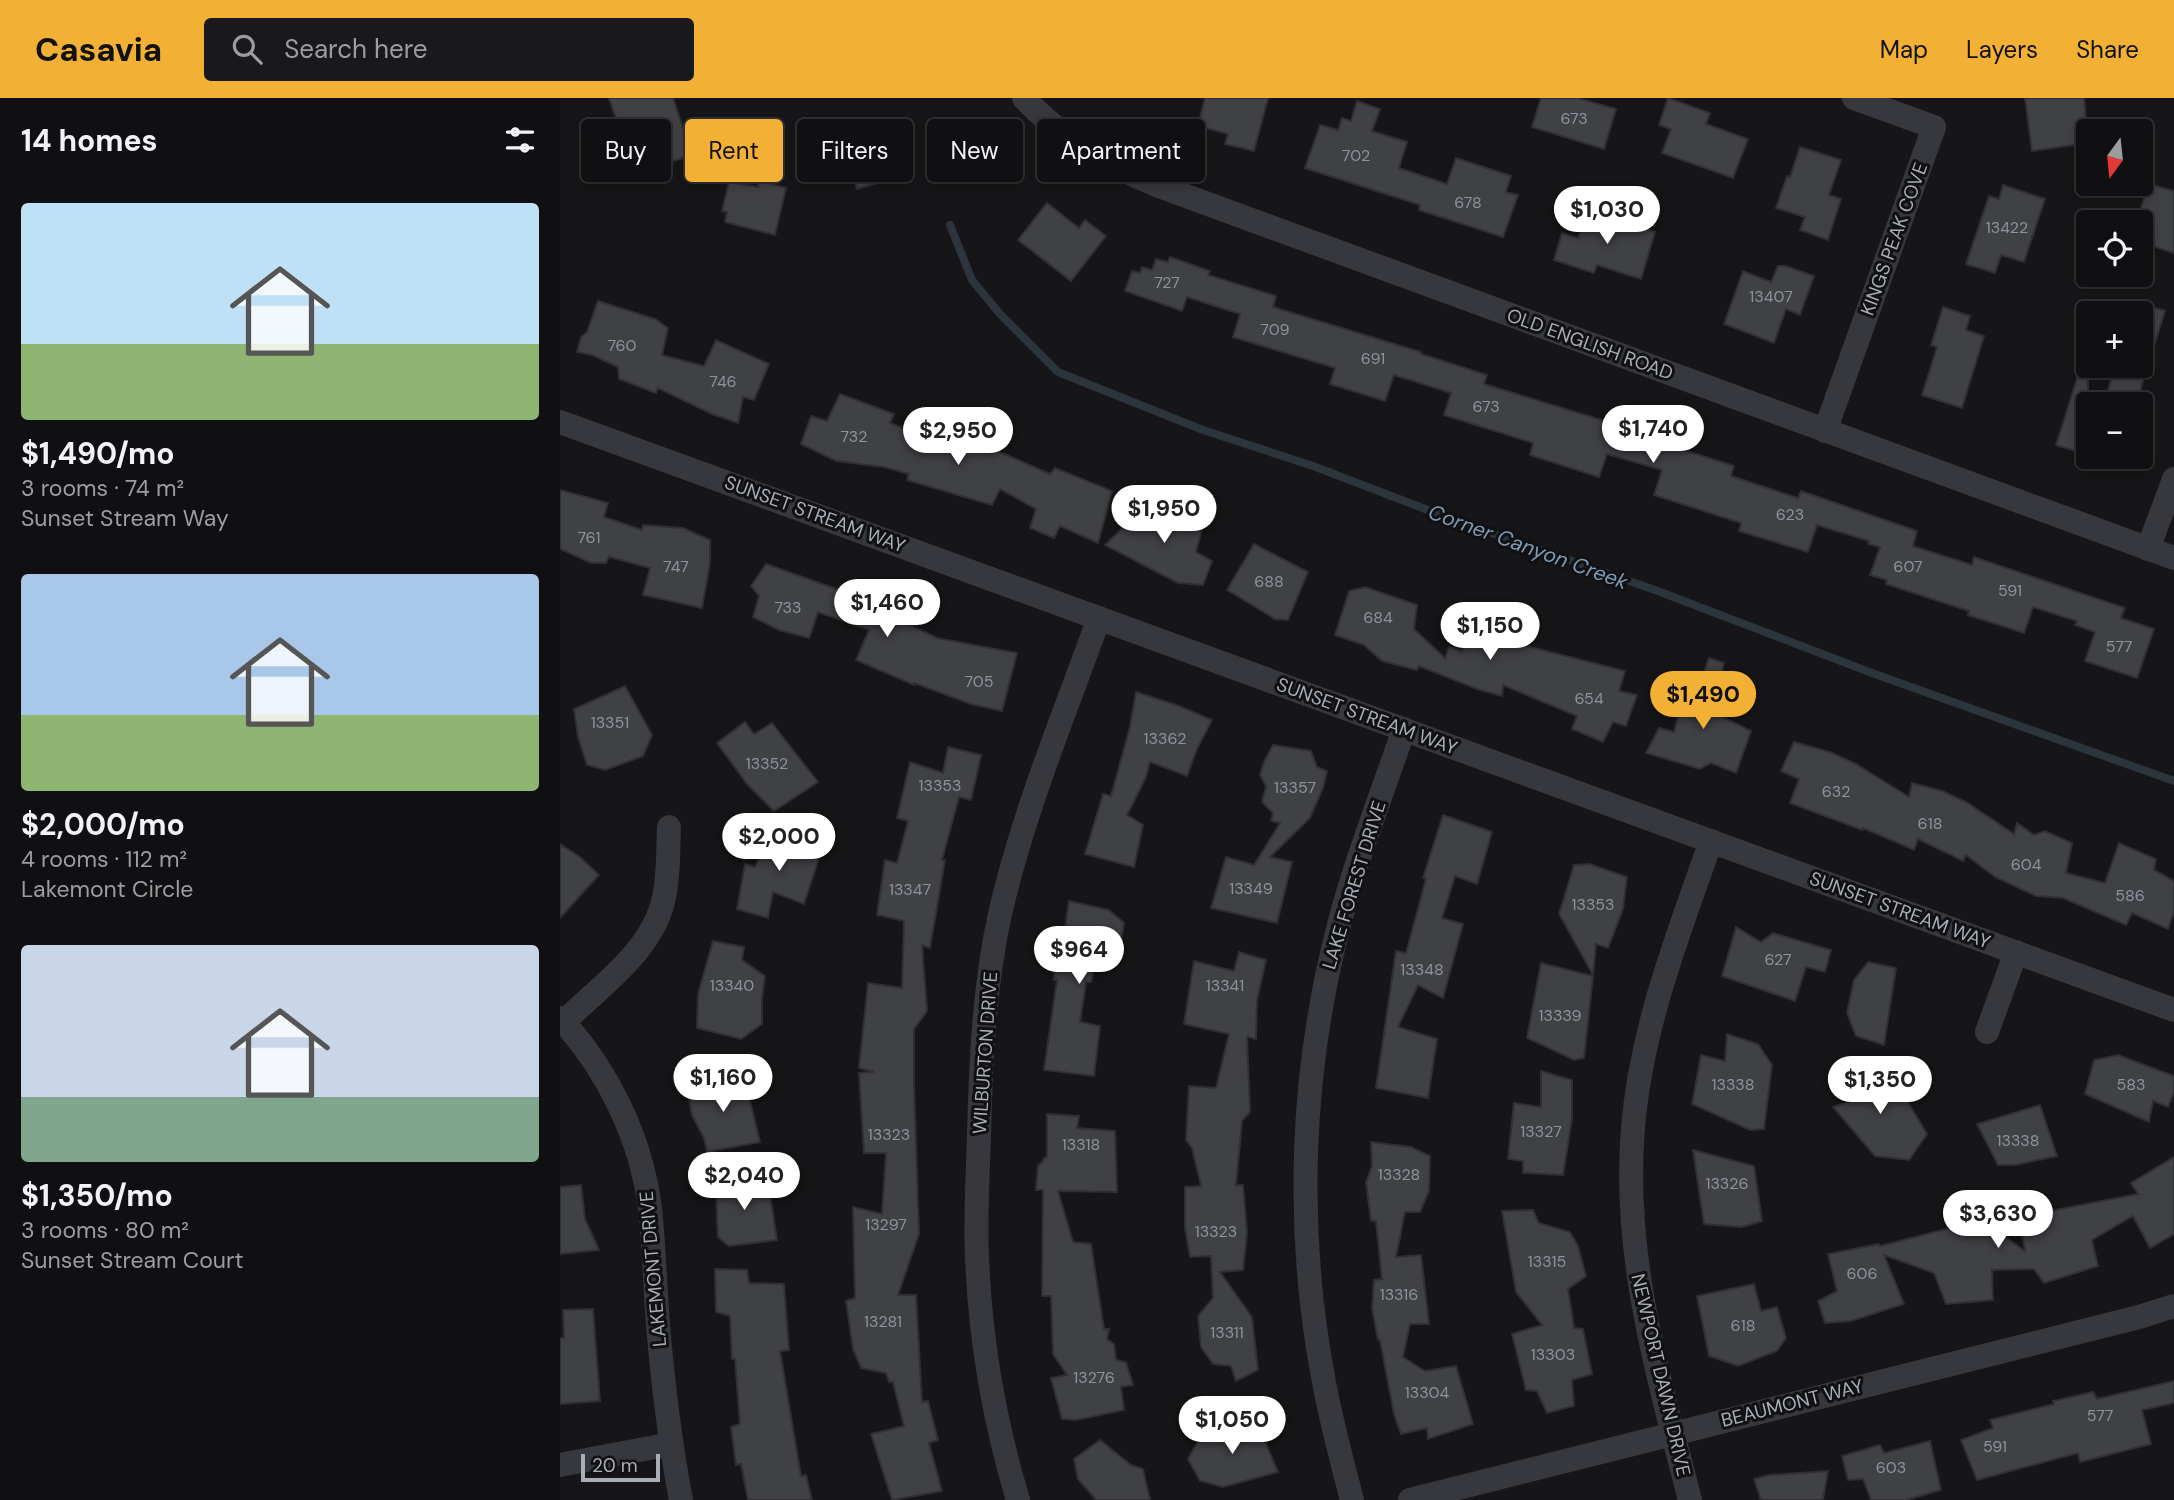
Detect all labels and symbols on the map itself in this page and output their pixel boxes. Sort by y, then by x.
house number: 673 [1560,108,1588,129]
north arrow [2076,119,2152,196]
house number: 702 [1342,145,1370,166]
street label: KINGS PEAK COVE [1855,159,1933,319]
pin: $1,030 [1550,186,1664,246]
house number: 678 [1454,192,1482,213]
house number: 13422 [1986,217,2028,238]
house number: 727 [1154,272,1180,293]
house number: 13407 [1749,286,1793,307]
street label: OLD ENGLISH ROAD [1503,302,1677,386]
house number: 709 [1260,319,1290,340]
house number: 760 [607,335,637,356]
house number: 691 [1361,348,1385,369]
house number: 746 [709,371,737,392]
house number: 673 [1472,396,1500,417]
pin: $1,740 [1596,406,1710,465]
pin: $2,950 [901,408,1015,467]
house number: 732 [841,426,867,447]
street label: SUNSET STREAM WAY [721,470,909,558]
pin: $1,950 [1107,486,1221,545]
water label: Corner Canyon Creek [1424,498,1632,596]
house number: 623 [1776,504,1804,525]
house number: 761 [577,527,601,548]
house number: 747 [663,556,689,577]
house number: 607 [1893,556,1923,577]
house number: 688 [1254,571,1284,592]
pin: $1,460 [830,580,944,639]
house number: 591 [1998,580,2022,601]
house number: 733 [774,597,802,618]
pin: $1,150 [1433,602,1547,662]
house number: 684 [1363,607,1393,628]
house number: 577 [2106,636,2132,657]
house number: 705 [964,671,994,692]
street label: SUNSET STREAM WAY [1273,672,1461,760]
pin: $1,490 [1646,672,1760,731]
house number: 654 [1574,688,1604,709]
house number: 13351 [591,712,629,733]
house number: 13362 [1144,728,1186,749]
house number: 13352 [746,753,788,774]
house number: 13353 [918,775,962,796]
house number: 13357 [1274,777,1316,798]
house number: 632 [1822,781,1850,802]
street label: LAKE FOREST DRIVE [1316,798,1392,972]
house number: 618 [1918,813,1942,834]
pin: $2,000 [722,814,836,873]
house number: 604 [2011,854,2042,875]
street label: SUNSET STREAM WAY [1806,866,1994,954]
house number: 13349 [1229,878,1273,899]
house number: 13347 [889,879,931,900]
house number: 586 [2115,885,2145,906]
house number: 13353 [1571,894,1615,915]
pin: $964 [1038,926,1120,986]
house number: 627 [1764,949,1792,970]
house number: 13348 [1400,959,1444,980]
street label: WILBURTON DRIVE [967,971,1003,1135]
house number: 13340 [710,975,754,996]
house number: 13341 [1206,975,1244,996]
house number: 13339 [1539,1005,1581,1026]
pin: $1,160 [666,1054,780,1114]
pin: $1,350 [1823,1056,1937,1116]
house number: 13338 [1711,1074,1755,1095]
house number: 583 [2117,1074,2145,1095]
house number: 13327 [1520,1121,1562,1142]
house number: 13323 [868,1124,910,1145]
house number: 13338 [1996,1130,2040,1151]
house number: 13318 [1062,1134,1100,1155]
pin: $2,040 [687,1152,801,1212]
house number: 13328 [1378,1164,1420,1185]
house number: 13326 [1705,1173,1749,1194]
street label: LAKEMONT DRIVE [634,1190,672,1348]
pin: $3,630 [1941,1190,2055,1250]
house number: 13297 [865,1214,907,1235]
house number: 13323 [1195,1221,1237,1242]
house number: 13315 [1528,1251,1566,1272]
house number: 606 [1846,1263,1878,1284]
street label: NEWPORT DAWN DRIVE [1626,1271,1696,1479]
house number: 13316 [1380,1284,1418,1305]
house number: 13281 [864,1311,902,1332]
house number: 618 [1731,1315,1755,1336]
house number: 13311 [1210,1322,1244,1343]
house number: 13303 [1531,1344,1575,1365]
house number: 13276 [1073,1367,1115,1388]
street label: BEAUMONT WAY [1718,1373,1866,1433]
house number: 13304 [1405,1382,1450,1403]
pin: $1,050 [1175,1396,1289,1456]
house number: 577 [2087,1405,2113,1426]
house number: 591 [1983,1436,2007,1457]
scale bar [581,1451,660,1483]
house number: 603 [1876,1457,1906,1478]

